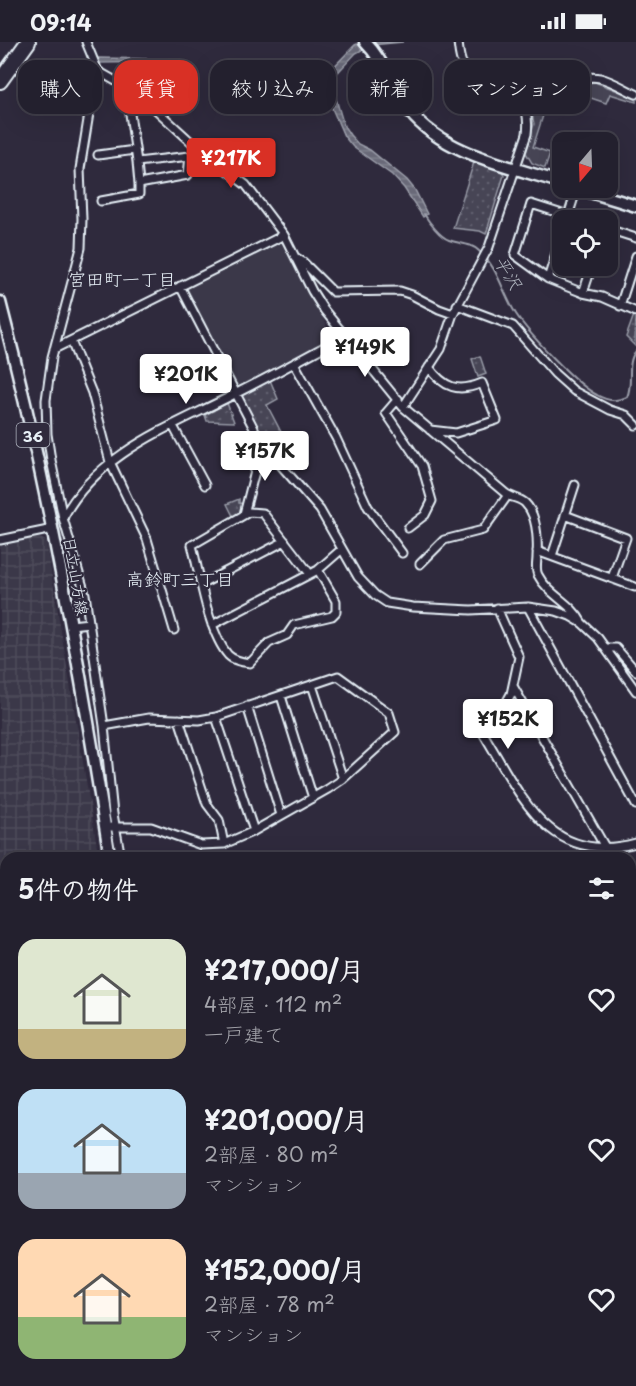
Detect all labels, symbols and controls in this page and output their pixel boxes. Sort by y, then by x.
text: 09:14 [30,5,92,38]
chip: 購入 [18,60,102,114]
chip: 賃貸 [114,60,198,114]
chip: 絞り込み [210,60,336,114]
chip: 新着 [348,60,432,114]
chip: マンション [444,60,590,114]
north arrow [552,132,618,198]
map controls [552,132,618,276]
pin: ¥217K [189,138,273,189]
text: ¥217K [201,142,261,172]
button: locate [552,210,618,276]
water label: 平沢 [488,250,530,295]
district label: 宮田町一丁目 [68,265,176,292]
pin: ¥149K [323,327,407,378]
text: ¥149K [334,331,396,361]
pin: ¥201K [144,354,228,405]
text: ¥201K [154,358,218,388]
road number: 36 [16,423,50,447]
pin: ¥157K [223,431,307,482]
text: ¥157K [235,435,295,465]
street label: 日立山方線 [58,535,96,617]
district label: 高鈴町三丁目 [126,565,234,592]
pin: ¥152K [466,699,550,750]
text: ¥152K [477,703,539,733]
text: 5件の物件 [18,869,139,908]
icon: filters [585,872,618,905]
text: ¥217,000/月 [204,950,365,989]
icon: home [66,963,138,1035]
icon: heart [585,983,618,1016]
text: 4部屋 · 112 m² [204,989,342,1019]
text: 一戸建て [204,1019,284,1049]
text: ¥201,000/月 [204,1100,369,1139]
icon: home [66,1113,138,1185]
icon: heart [585,1133,618,1166]
text: 2部屋 · 80 m² [204,1139,338,1169]
text: マンション [204,1169,303,1199]
text: ¥152,000/月 [204,1250,366,1289]
icon: home [66,1263,138,1335]
icon: heart [585,1283,618,1316]
text: 2部屋 · 78 m² [204,1289,335,1319]
text: マンション [204,1319,303,1349]

